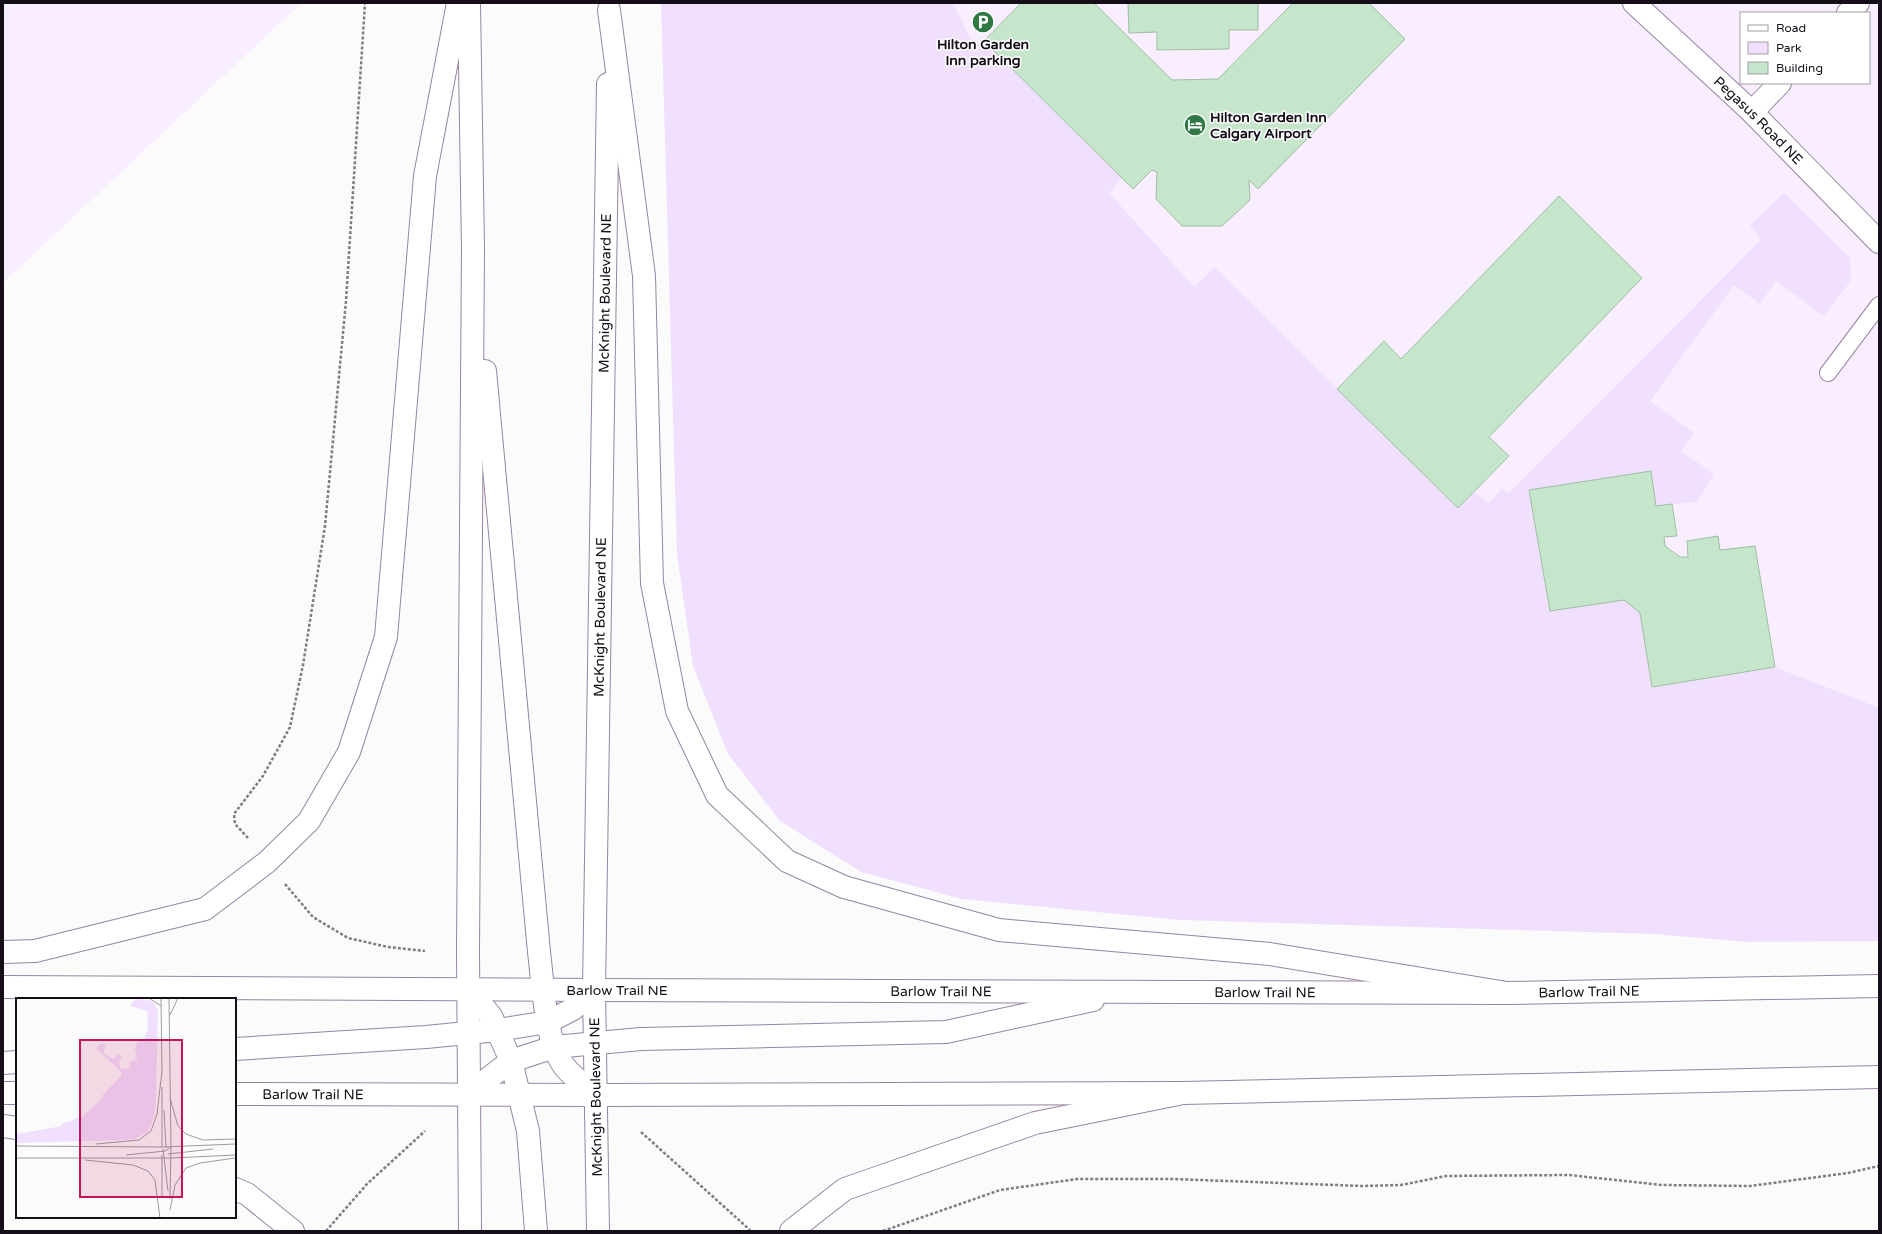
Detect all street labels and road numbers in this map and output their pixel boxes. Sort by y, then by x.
street label: Pegasus Road NE [1710,73,1807,168]
street label: McKnight Boulevard NE [595,213,615,373]
street label: McKnight Boulevard NE [590,537,609,697]
street label: Barlow Trail NE [566,982,668,999]
street label: Barlow Trail NE [890,982,992,1000]
street label: Barlow Trail NE [1538,982,1640,1001]
street label: Barlow Trail NE [1214,984,1316,1001]
street label: McKnight Boulevard NE [586,1017,606,1177]
street label: Barlow Trail NE [262,1086,364,1103]

